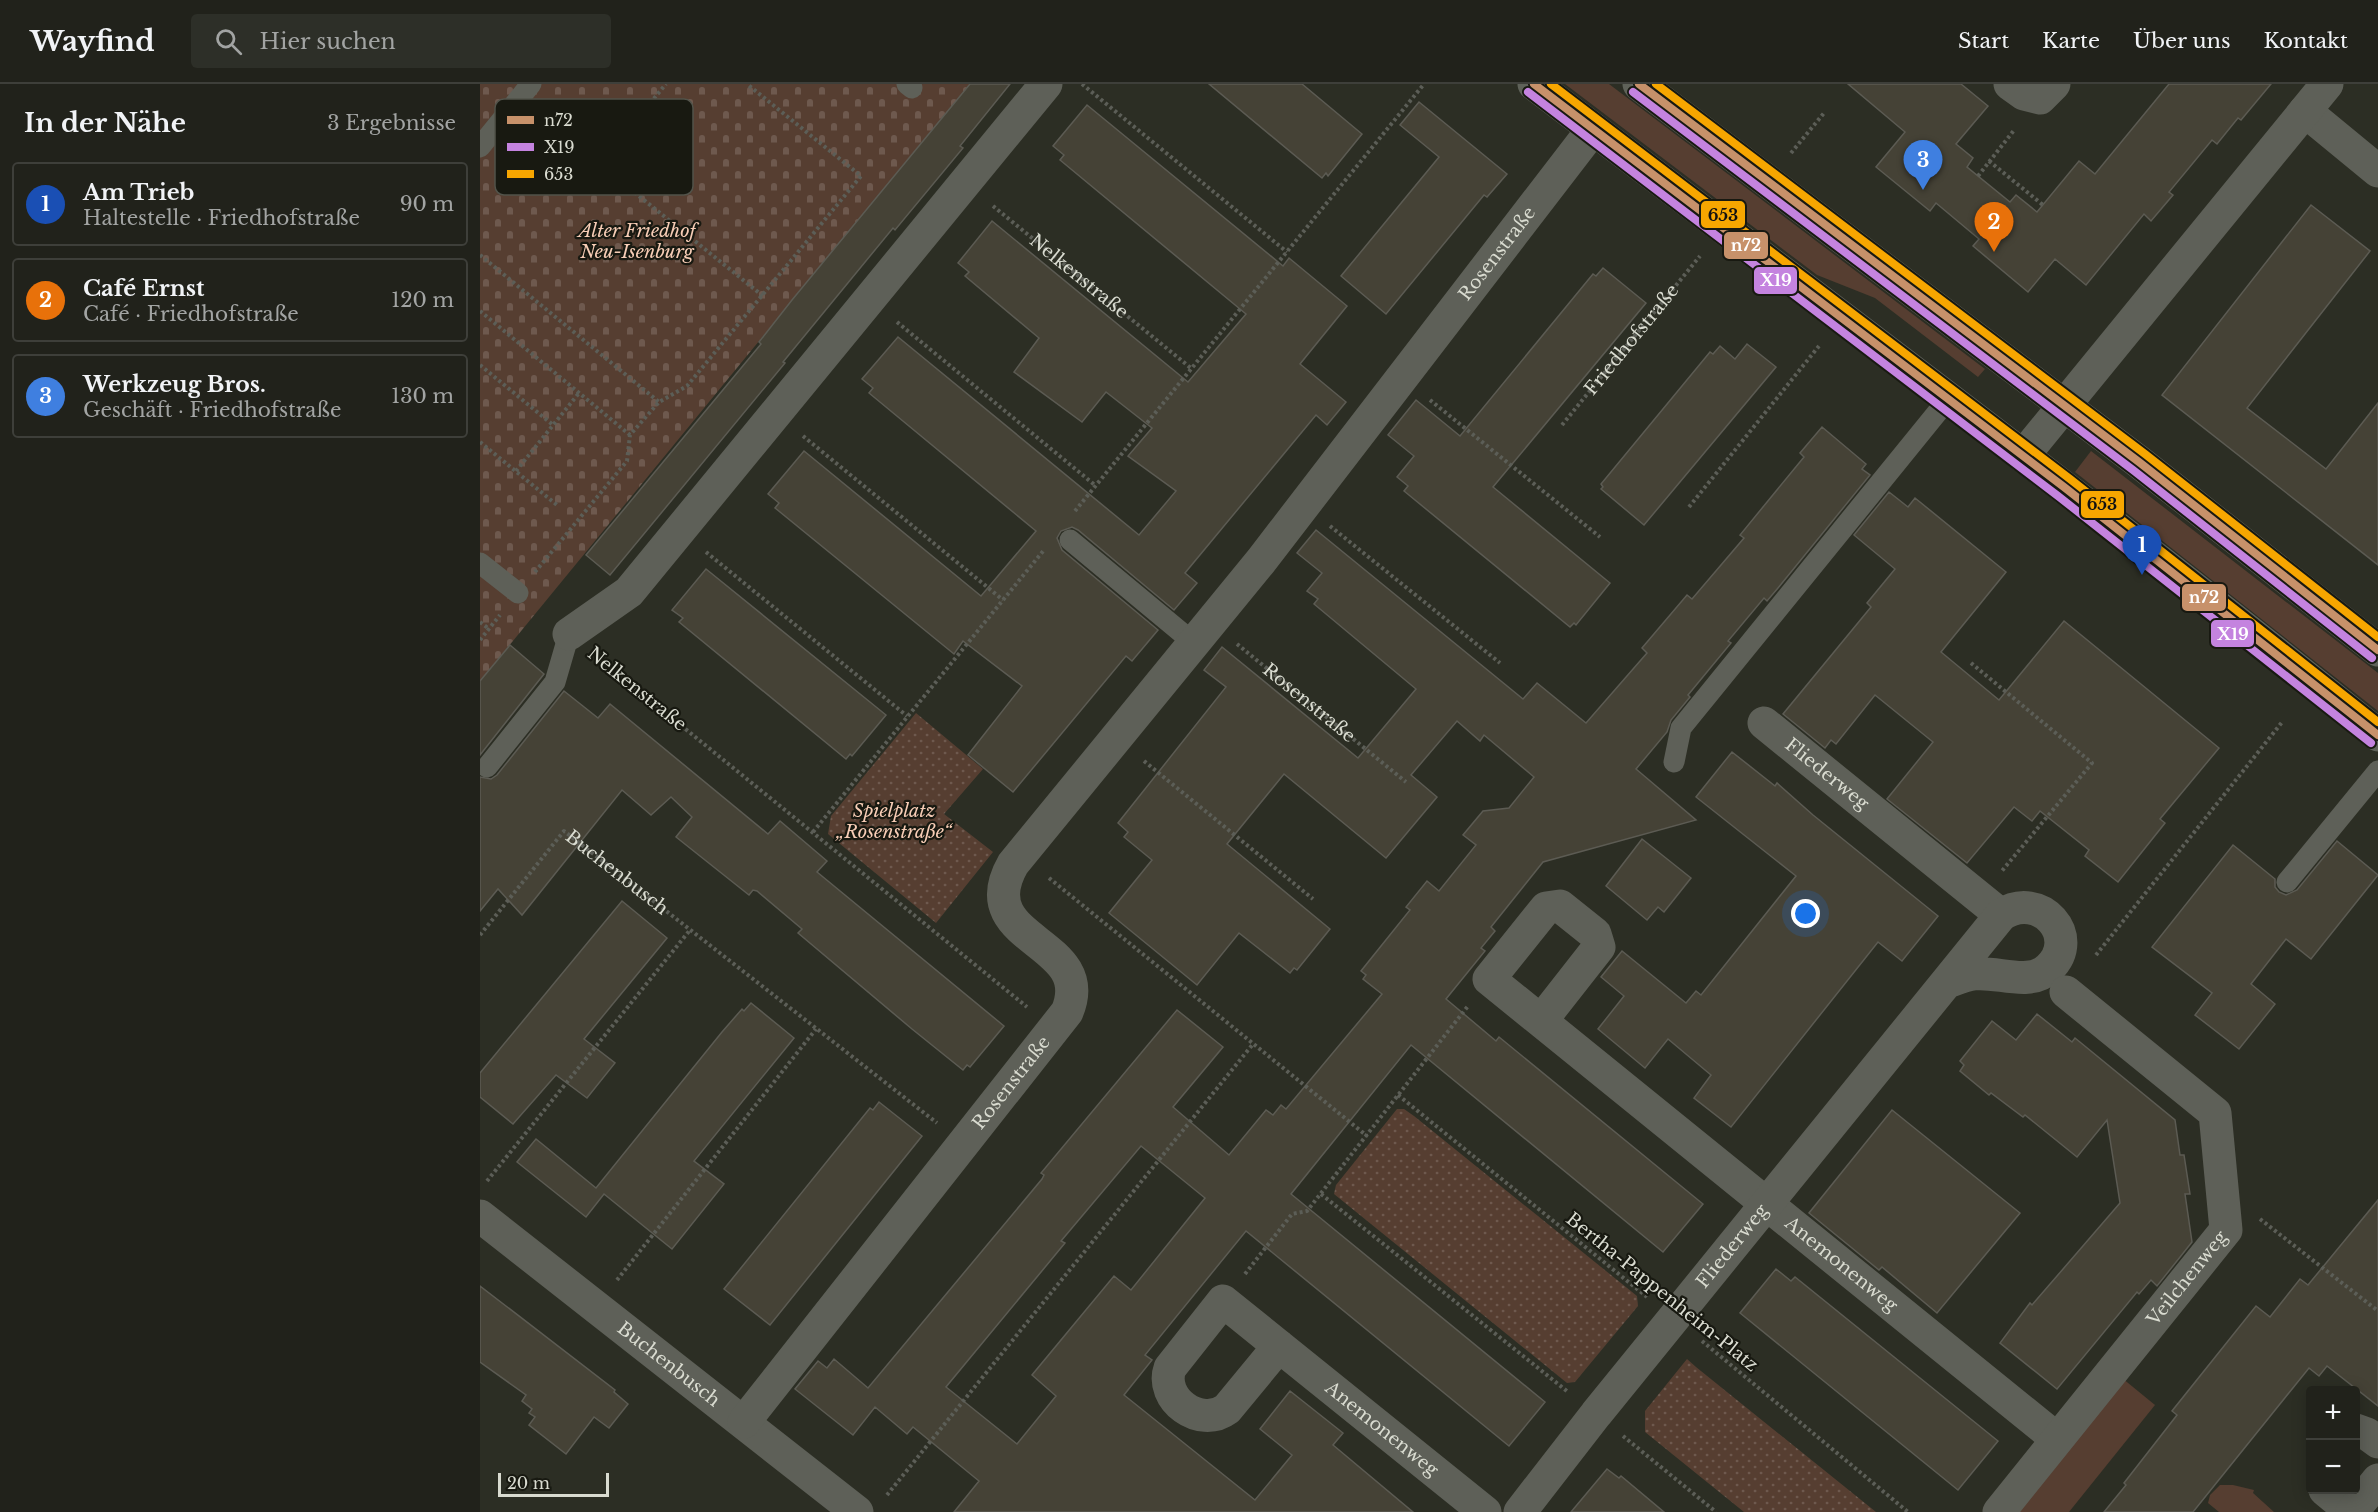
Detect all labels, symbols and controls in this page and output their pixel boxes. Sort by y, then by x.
search box [191,14,611,68]
text: Wayfind [30,24,155,59]
icon: search [212,25,245,58]
text: Hier suchen [260,28,396,55]
text: Start [1958,28,2009,54]
text: Karte [2042,28,2100,54]
text: Über uns [2133,28,2231,54]
text: Kontakt [2264,28,2348,54]
legend [495,99,693,195]
text: In der Nähe [24,107,186,139]
text: n72 [544,110,573,130]
text: 3 Ergebnisse [327,111,456,135]
text: X19 [544,137,575,157]
pin: 3 [1904,141,1942,190]
text: 653 [544,164,573,184]
text: Am Trieb [83,179,194,206]
text: 1 [41,192,50,216]
text: 90 m [400,192,454,216]
line badge: 653 [1700,200,1746,229]
street label: Rosenstraße [1454,202,1540,305]
pin: 2 [1974,202,2014,252]
text: 653 [1708,205,1738,225]
text: Haltestelle · Friedhofstraße [83,206,360,230]
park label: Alter Friedhof Neu-Isenburg [576,220,700,263]
street label: Nelkenstraße [1025,229,1133,323]
line badge: n72 [1723,231,1769,260]
text: n72 [1731,235,1761,255]
line badge: X19 [1753,266,1798,295]
text: X19 [1759,270,1792,290]
text: Café Ernst [83,275,204,302]
street label: Friedhofstraße [1580,280,1683,400]
text: 2 [39,288,52,312]
text: 120 m [391,288,454,312]
text: Café · Friedhofstraße [83,302,299,326]
text: Werkzeug Bros. [83,371,266,398]
text: 3 [39,384,52,408]
text: 130 m [391,384,454,408]
text: Geschäft · Friedhofstraße [83,398,341,422]
line badge: 653 [2080,490,2125,519]
text: 653 [2087,494,2117,514]
pin: 1 [2122,526,2162,575]
line badge: n72 [2181,583,2227,612]
text: n72 [2189,587,2219,607]
line badge: X19 [2210,619,2255,648]
text: X19 [2216,624,2249,644]
street label: Nelkenstraße [583,642,691,736]
street label: Rosenstraße [1258,659,1360,747]
street label: Fliederweg [1781,733,1874,815]
park label: Spielplatz „Rosenstraße“ [834,800,954,843]
street label: Buchenbusch [561,825,673,920]
your location [1791,899,1820,928]
street label: Rosenstraße [968,1031,1055,1134]
street label: Fliederweg [1692,1200,1773,1293]
street label: Bertha-Pappenheim-Platz [1562,1208,1762,1376]
street label: Anemonenweg [1780,1212,1902,1317]
street label: Veilchenweg [2142,1226,2232,1331]
street label: Buchenbusch [613,1317,725,1411]
street label: Anemonenweg [1320,1376,1443,1481]
map controls [2306,1386,2360,1494]
button: + [2306,1386,2360,1440]
button: − [2306,1440,2360,1494]
scale bar [498,1470,609,1498]
text: 20 m [507,1473,550,1493]

